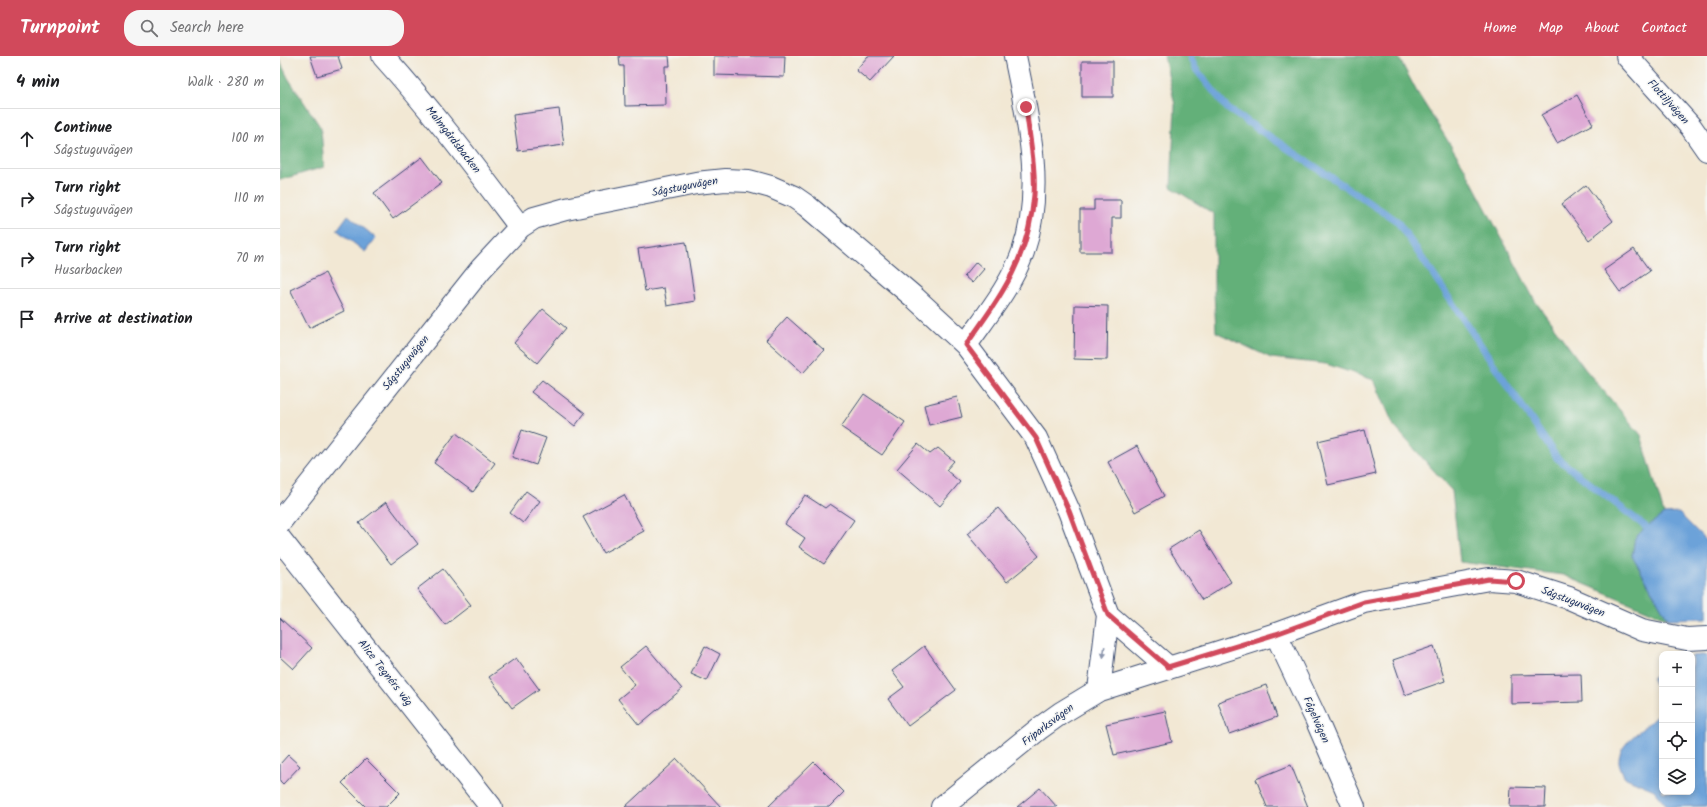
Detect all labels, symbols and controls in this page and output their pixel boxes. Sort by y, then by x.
search box [124,10,404,46]
text: Turnpoint [20,13,100,43]
text: Search here [170,16,244,40]
icon: search [138,17,160,39]
text: Home [1483,17,1517,39]
text: Map [1539,17,1563,39]
text: About [1585,17,1619,39]
text: Contact [1641,17,1687,39]
text: 4 min [16,69,60,96]
text: Walk · 280 m [188,72,264,93]
street label: Flottiljvägen [1643,75,1693,129]
route end [1017,98,1035,116]
street label: Malmgårdsbacken [421,102,485,178]
text: Continue [54,116,112,140]
icon: ahead [16,128,38,150]
text: 100 m [231,128,264,149]
text: Sågstuguvägen [54,140,133,161]
street label: Sågstuguvägen [650,172,720,202]
text: Turn right [54,176,121,200]
icon: right [16,188,38,210]
text: 110 m [234,188,264,209]
text: Sågstuguvägen [54,200,133,221]
text: Turn right [54,236,121,260]
icon: right [16,248,38,270]
text: 70 m [236,248,264,269]
text: Husarbacken [54,260,122,281]
text: Arrive at destination [54,307,193,331]
icon: arrive [16,308,38,330]
street label: Sågstuguvägen [378,331,434,395]
route start [1507,572,1525,590]
street label: Sågstuguvägen [1539,582,1608,622]
street label: Alice Tegnérs väg [353,636,417,710]
one-way arrow [1101,646,1107,658]
map controls [1659,651,1695,795]
button: + [1659,651,1695,687]
button: − [1659,687,1695,723]
street label: Fågelvägen [1298,694,1334,746]
street label: Friparksvägen [1018,699,1078,751]
button: locate [1659,723,1695,759]
button: layers [1659,759,1695,795]

